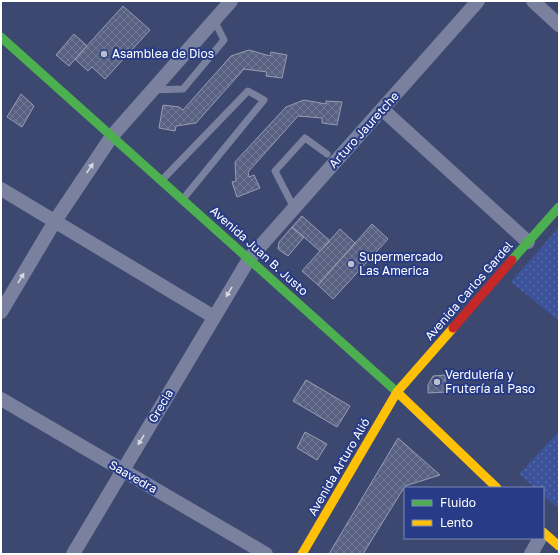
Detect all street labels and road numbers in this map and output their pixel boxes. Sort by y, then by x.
street label: Arturo Jauretche [325,88,402,171]
street label: Avenida Juan B. Justo [207,203,311,298]
street label: Avenida Carlos Gardel [421,238,516,343]
street label: Grecia [145,386,176,425]
street label: Avenida Arturo Alió [304,415,373,518]
street label: Saavedra [106,457,160,496]

